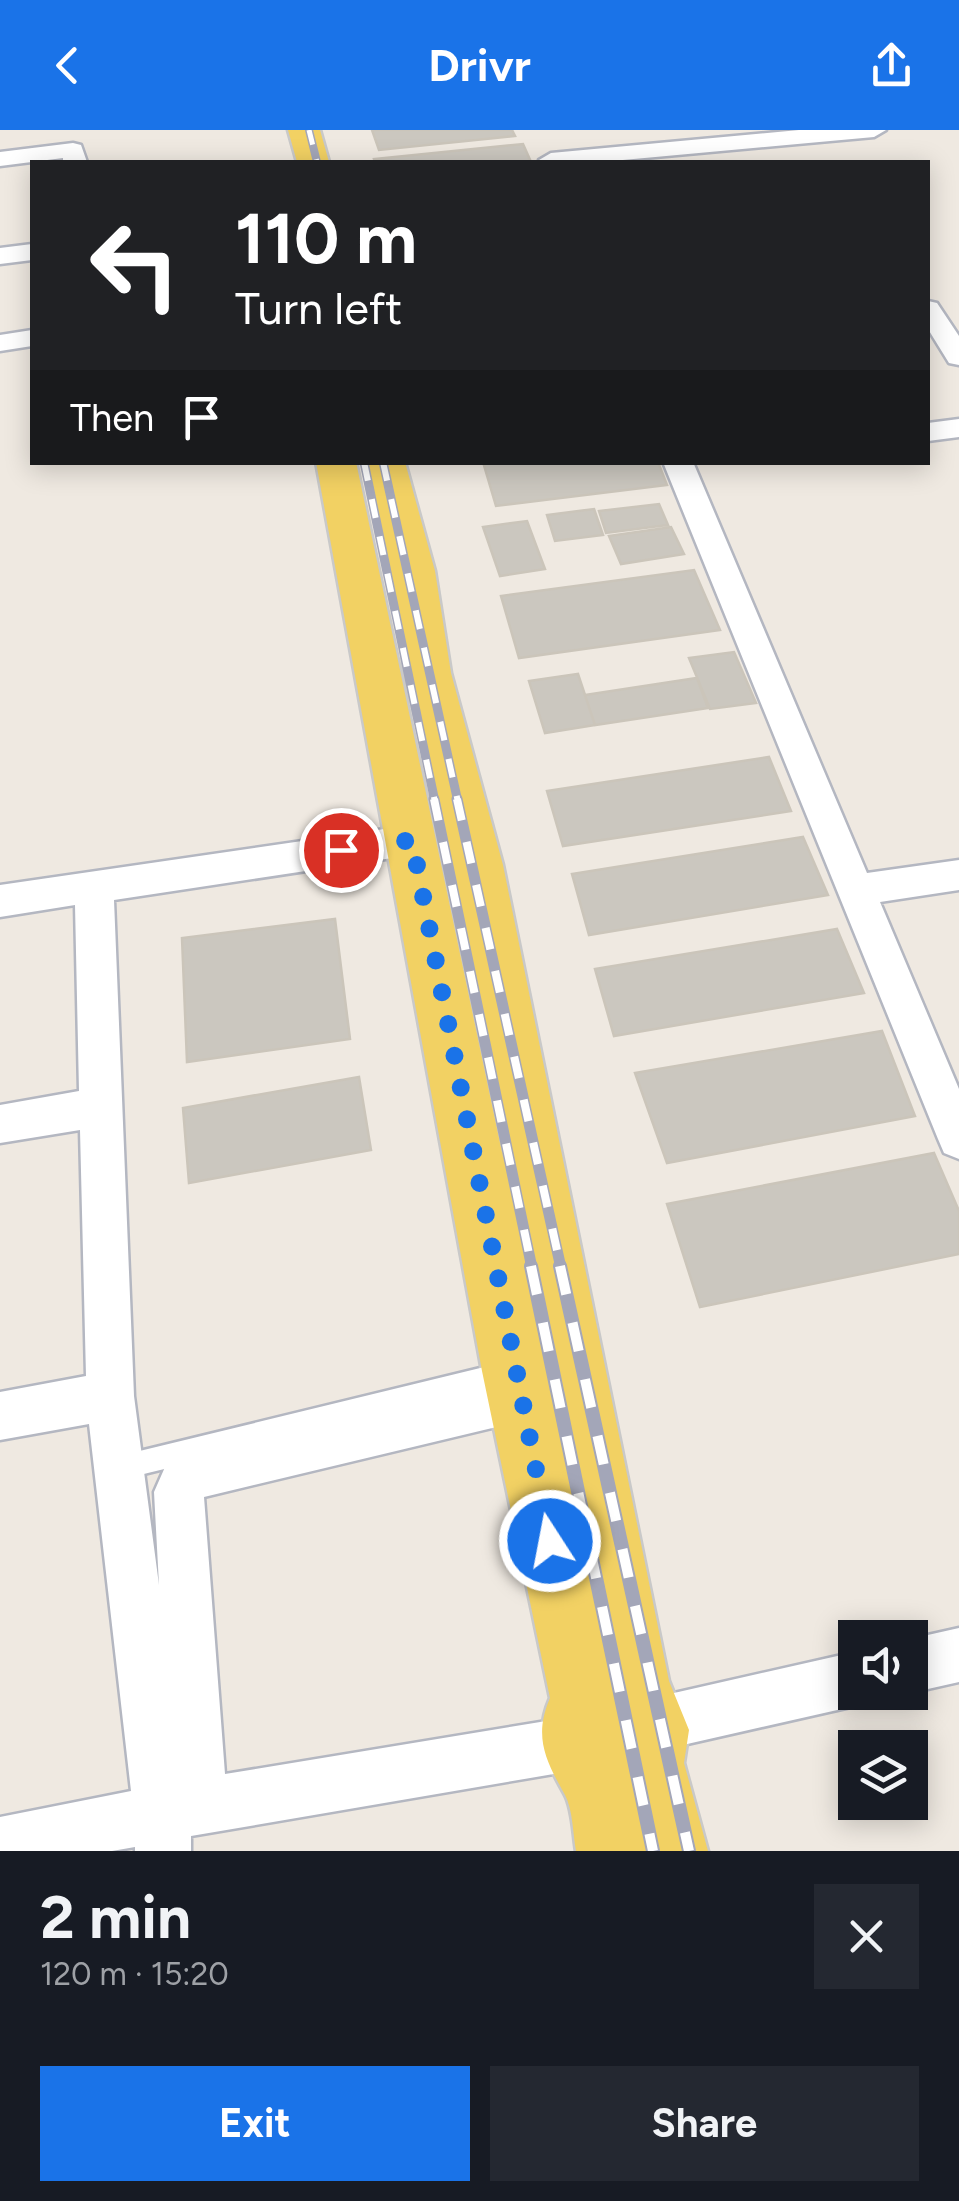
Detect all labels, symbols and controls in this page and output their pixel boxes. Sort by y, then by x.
icon: back [40,38,95,93]
text: Drivr [428,38,531,92]
icon: share [864,38,919,93]
text: 110 m [235,196,417,281]
icon: left [70,200,200,330]
text: Turn left [235,281,402,335]
icon: arrive [174,390,229,445]
text: Then [70,395,154,441]
pin [299,808,384,893]
icon: arrive [314,823,369,878]
position arrow [498,1489,602,1593]
map controls [838,1620,928,1820]
button: sound [838,1620,928,1710]
button: layers [838,1730,928,1820]
text: 2 min [40,1881,191,1953]
button: close [814,1884,919,1989]
text: 120 m · 15:20 [40,1955,229,1993]
button: Exit [40,2066,470,2181]
button: Share [490,2066,919,2181]

